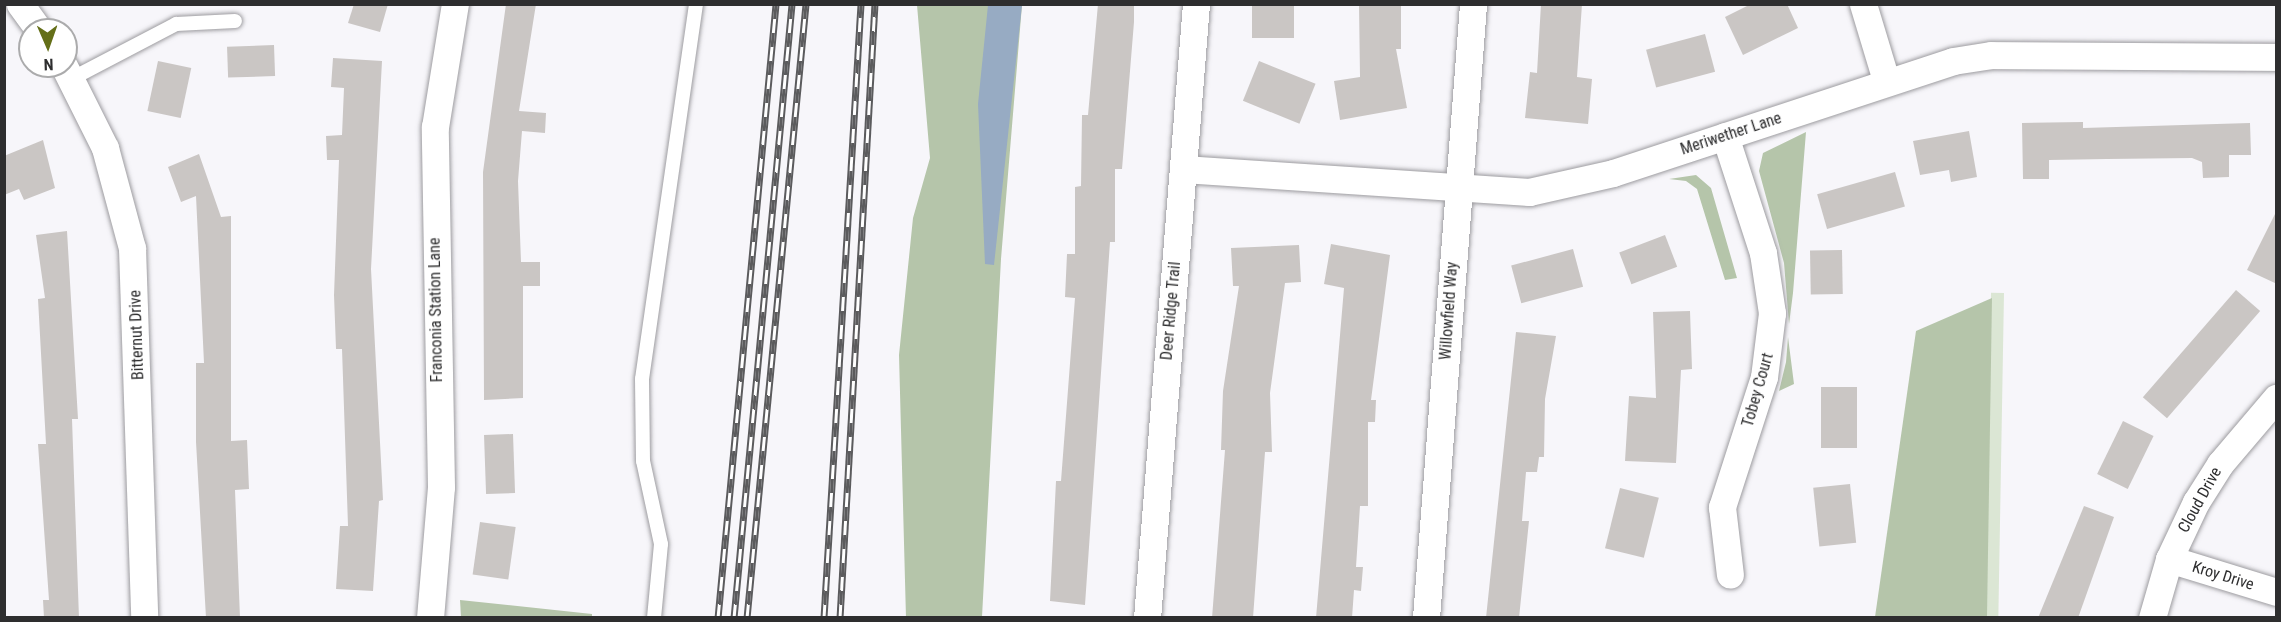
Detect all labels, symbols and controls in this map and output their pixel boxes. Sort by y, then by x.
north arrow [18,18,78,78]
text: N [43,55,54,74]
street label: Meriwether Lane [1678,109,1784,159]
street label: Franconia Station Lane [425,237,447,383]
street label: Deer Ridge Trail [1157,261,1185,361]
street label: Willowfield Way [1436,261,1462,361]
street label: Bitternut Drive [126,290,148,380]
street label: Tobey Court [1738,351,1778,429]
street label: Cloud Drive [2174,464,2226,536]
street label: Kroy Drive [2190,558,2256,594]

